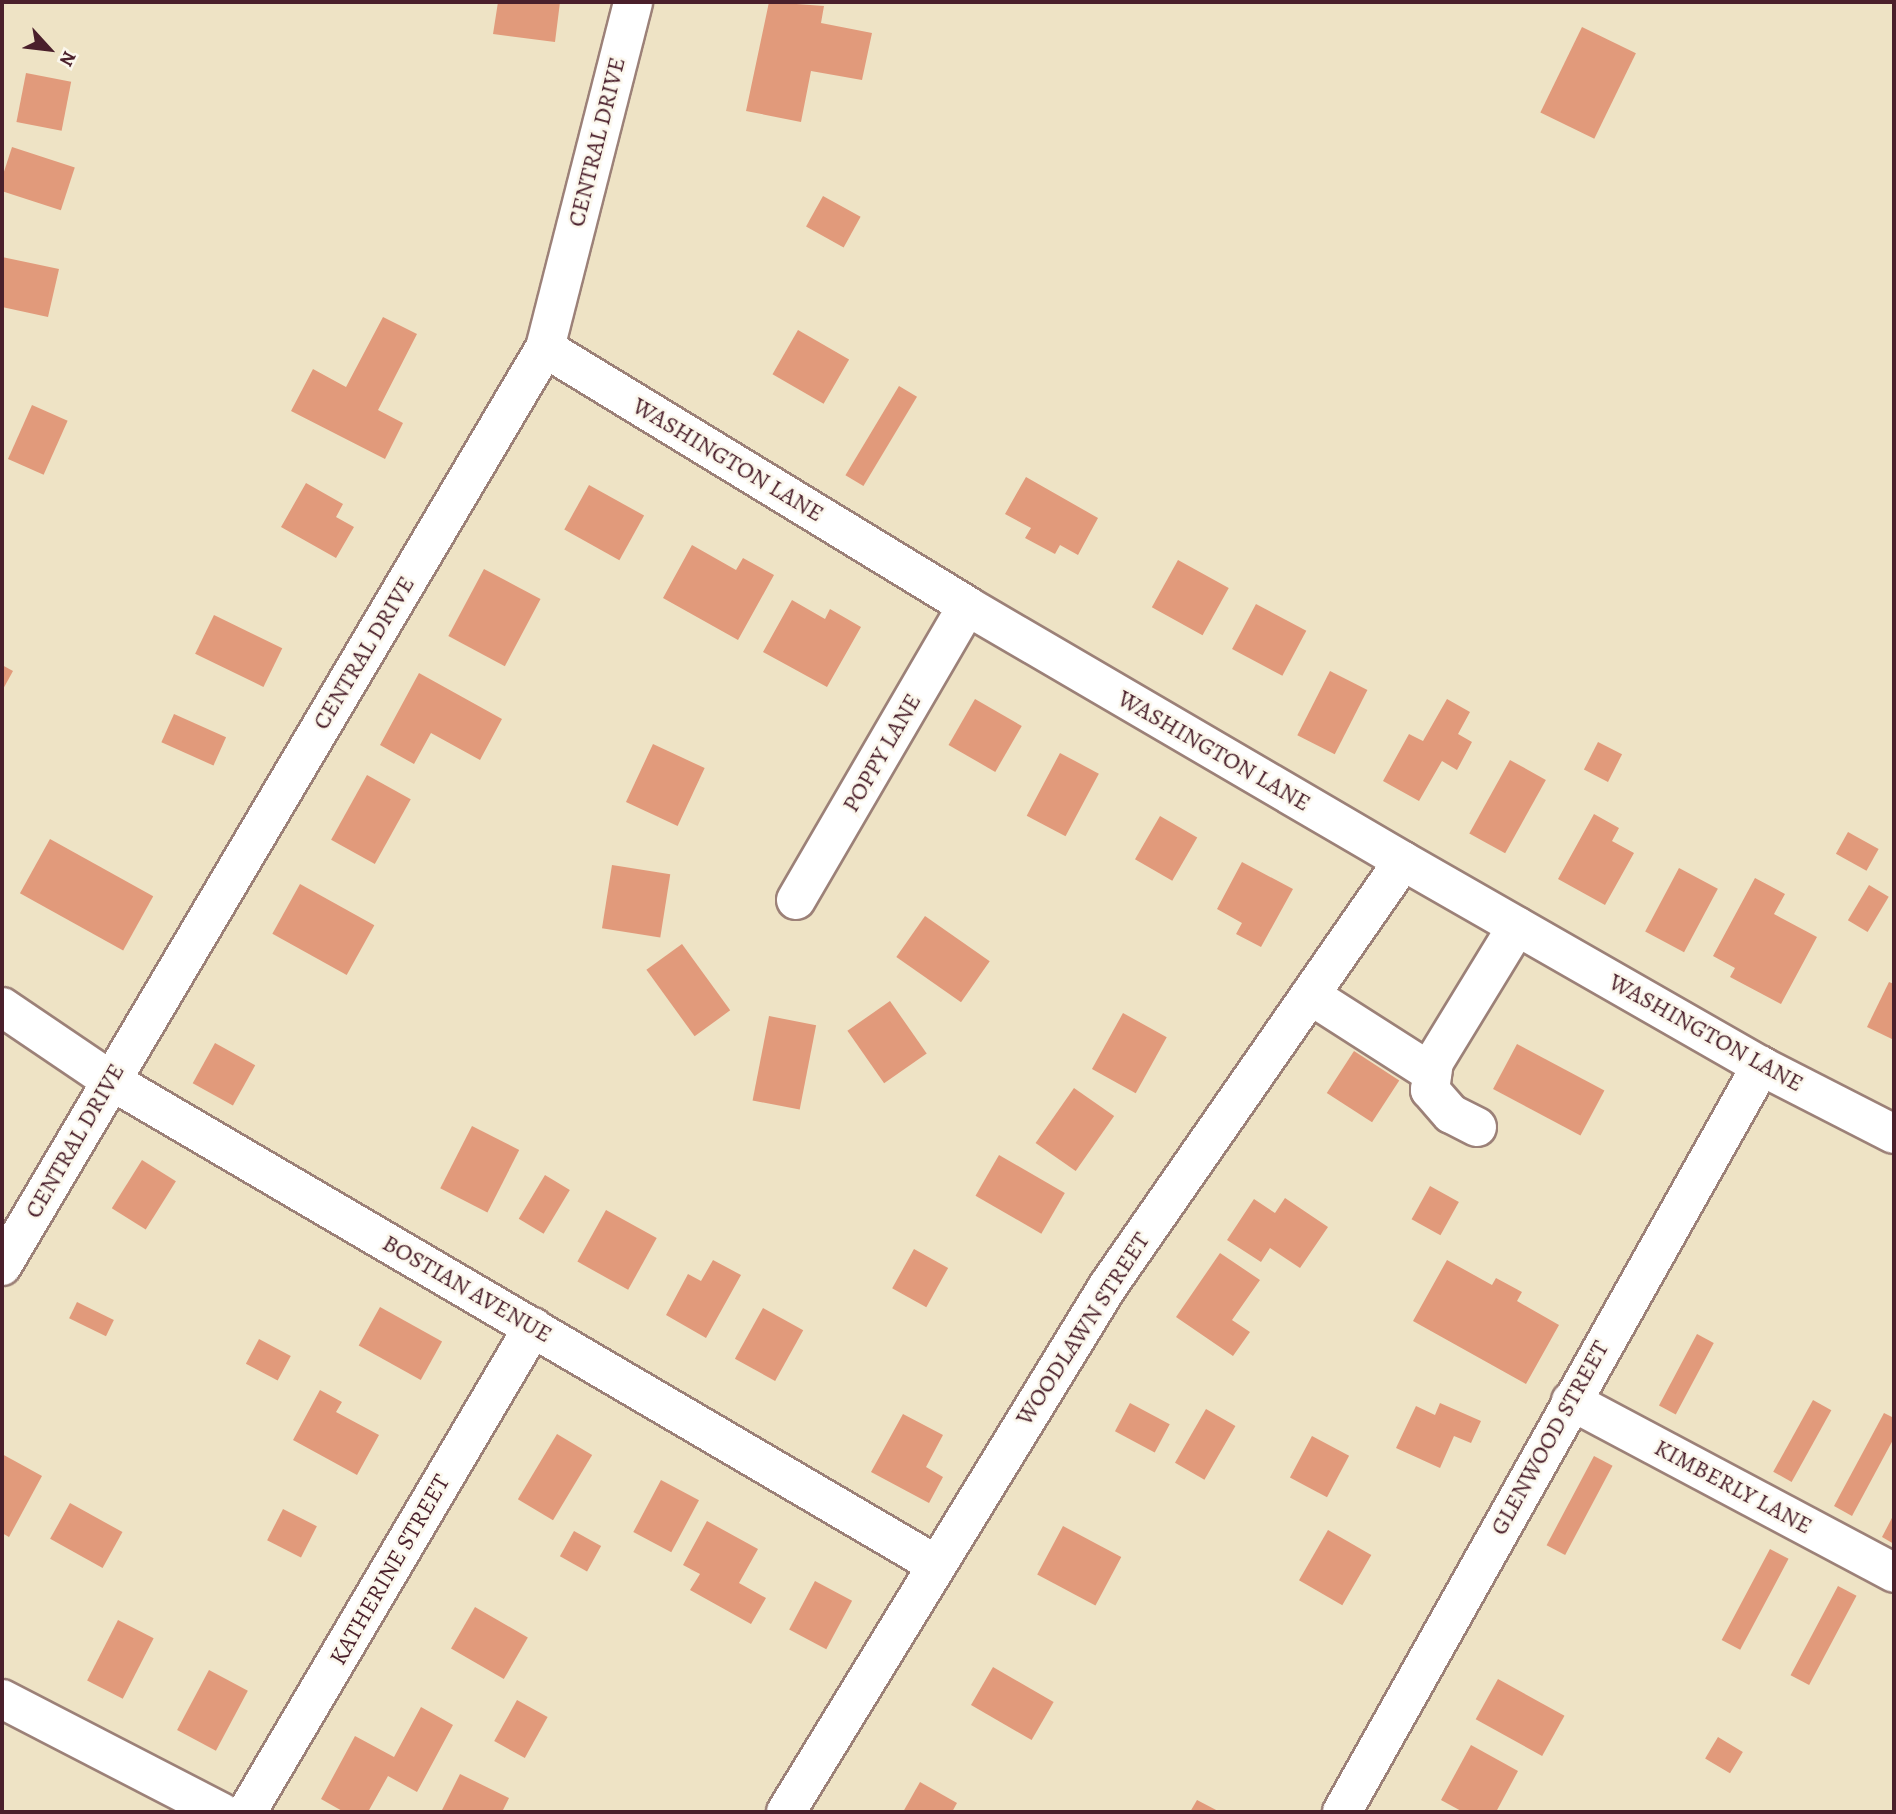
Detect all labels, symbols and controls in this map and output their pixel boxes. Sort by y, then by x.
north arrow [14,14,84,84]
text: N [53,46,82,71]
street label: CENTRAL DRIVE [562,54,632,230]
street label: WASHINGTON LANE [627,392,829,528]
street label: CENTRAL DRIVE [307,571,421,735]
street label: WASHINGTON LANE [1113,684,1315,818]
street label: POPPY LANE [836,689,928,817]
street label: WASHINGTON LANE [1604,968,1808,1098]
street label: CENTRAL DRIVE [19,1059,131,1223]
street label: WOODLAWN STREET [1010,1227,1156,1431]
street label: BOSTIAN AVENUE [377,1229,557,1349]
street label: GLENWOOD STREET [1485,1336,1615,1540]
street label: KIMBERLY LANE [1649,1433,1817,1541]
street label: KATHERINE STREET [324,1470,456,1670]

